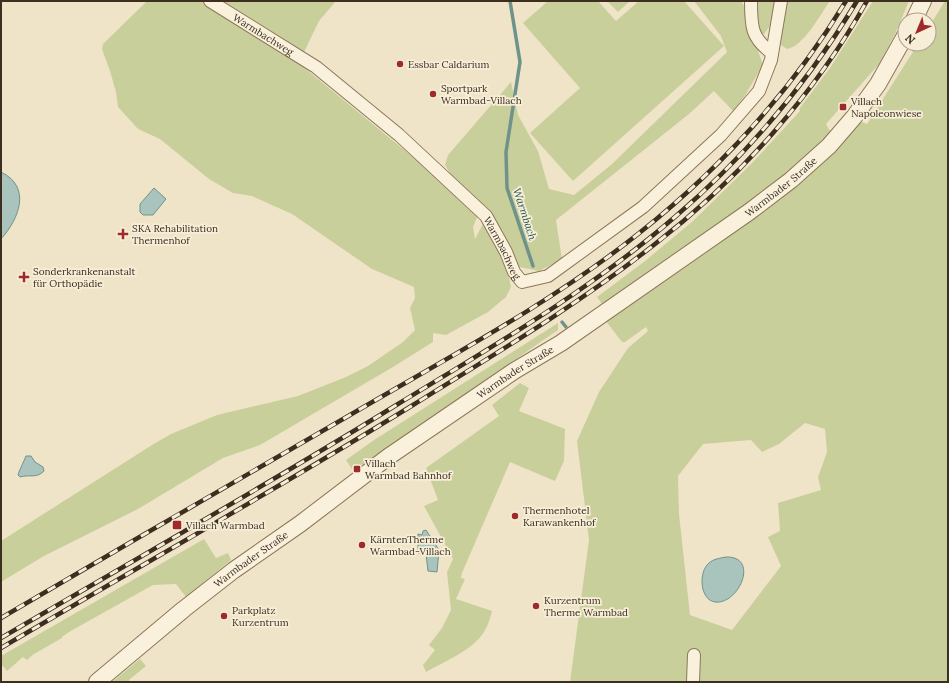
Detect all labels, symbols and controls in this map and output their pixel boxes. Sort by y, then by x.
street label: Warmbachweg [231,11,297,58]
north arrow [897,12,937,52]
text: N [902,31,918,47]
place label: Essbar Caldarium [408,58,490,71]
marker: Essbar Caldarium [395,59,405,69]
place label: Sportpark Warmbad-Villach [441,82,522,107]
marker: Sportpark Warmbad-Villach [428,89,438,99]
place label: Villach Napoleonwiese [850,95,922,120]
marker: Villach Napoleonwiese [838,102,848,112]
street label: Warmbader Straße [742,153,820,219]
water label: Warmbach [510,186,540,243]
street label: Warmbachweg [481,214,524,283]
place label: SKA Rehabilitation Thermenhof [132,222,218,247]
marker: SKA Rehabilitation Thermenhof [117,228,129,240]
place label: Sonderkrankenanstalt für Orthopädie [33,265,136,290]
marker: Sonderkrankenanstalt für Orthopädie [18,271,30,283]
street label: Warmbader Straße [474,342,556,401]
place label: Villach Warmbad Bahnhof [364,457,452,482]
marker: Villach Warmbad Bahnhof [352,464,362,474]
place label: Thermenhotel Karawankenhof [523,504,596,529]
marker: Thermenhotel Karawankenhof [510,511,520,521]
marker: Villach Warmbad [171,519,183,531]
place label: Villach Warmbad [185,519,265,532]
street label: Warmbader Straße [211,528,291,590]
place label: KärntenTherme Warmbad-Villach [370,533,451,558]
marker: KärntenTherme Warmbad-Villach [357,540,367,550]
place label: Kurzentrum Therme Warmbad [544,594,628,619]
marker: Kurzentrum Therme Warmbad [531,601,541,611]
place label: Parkplatz Kurzentrum [232,604,289,629]
marker: Parkplatz Kurzentrum [219,611,229,621]

